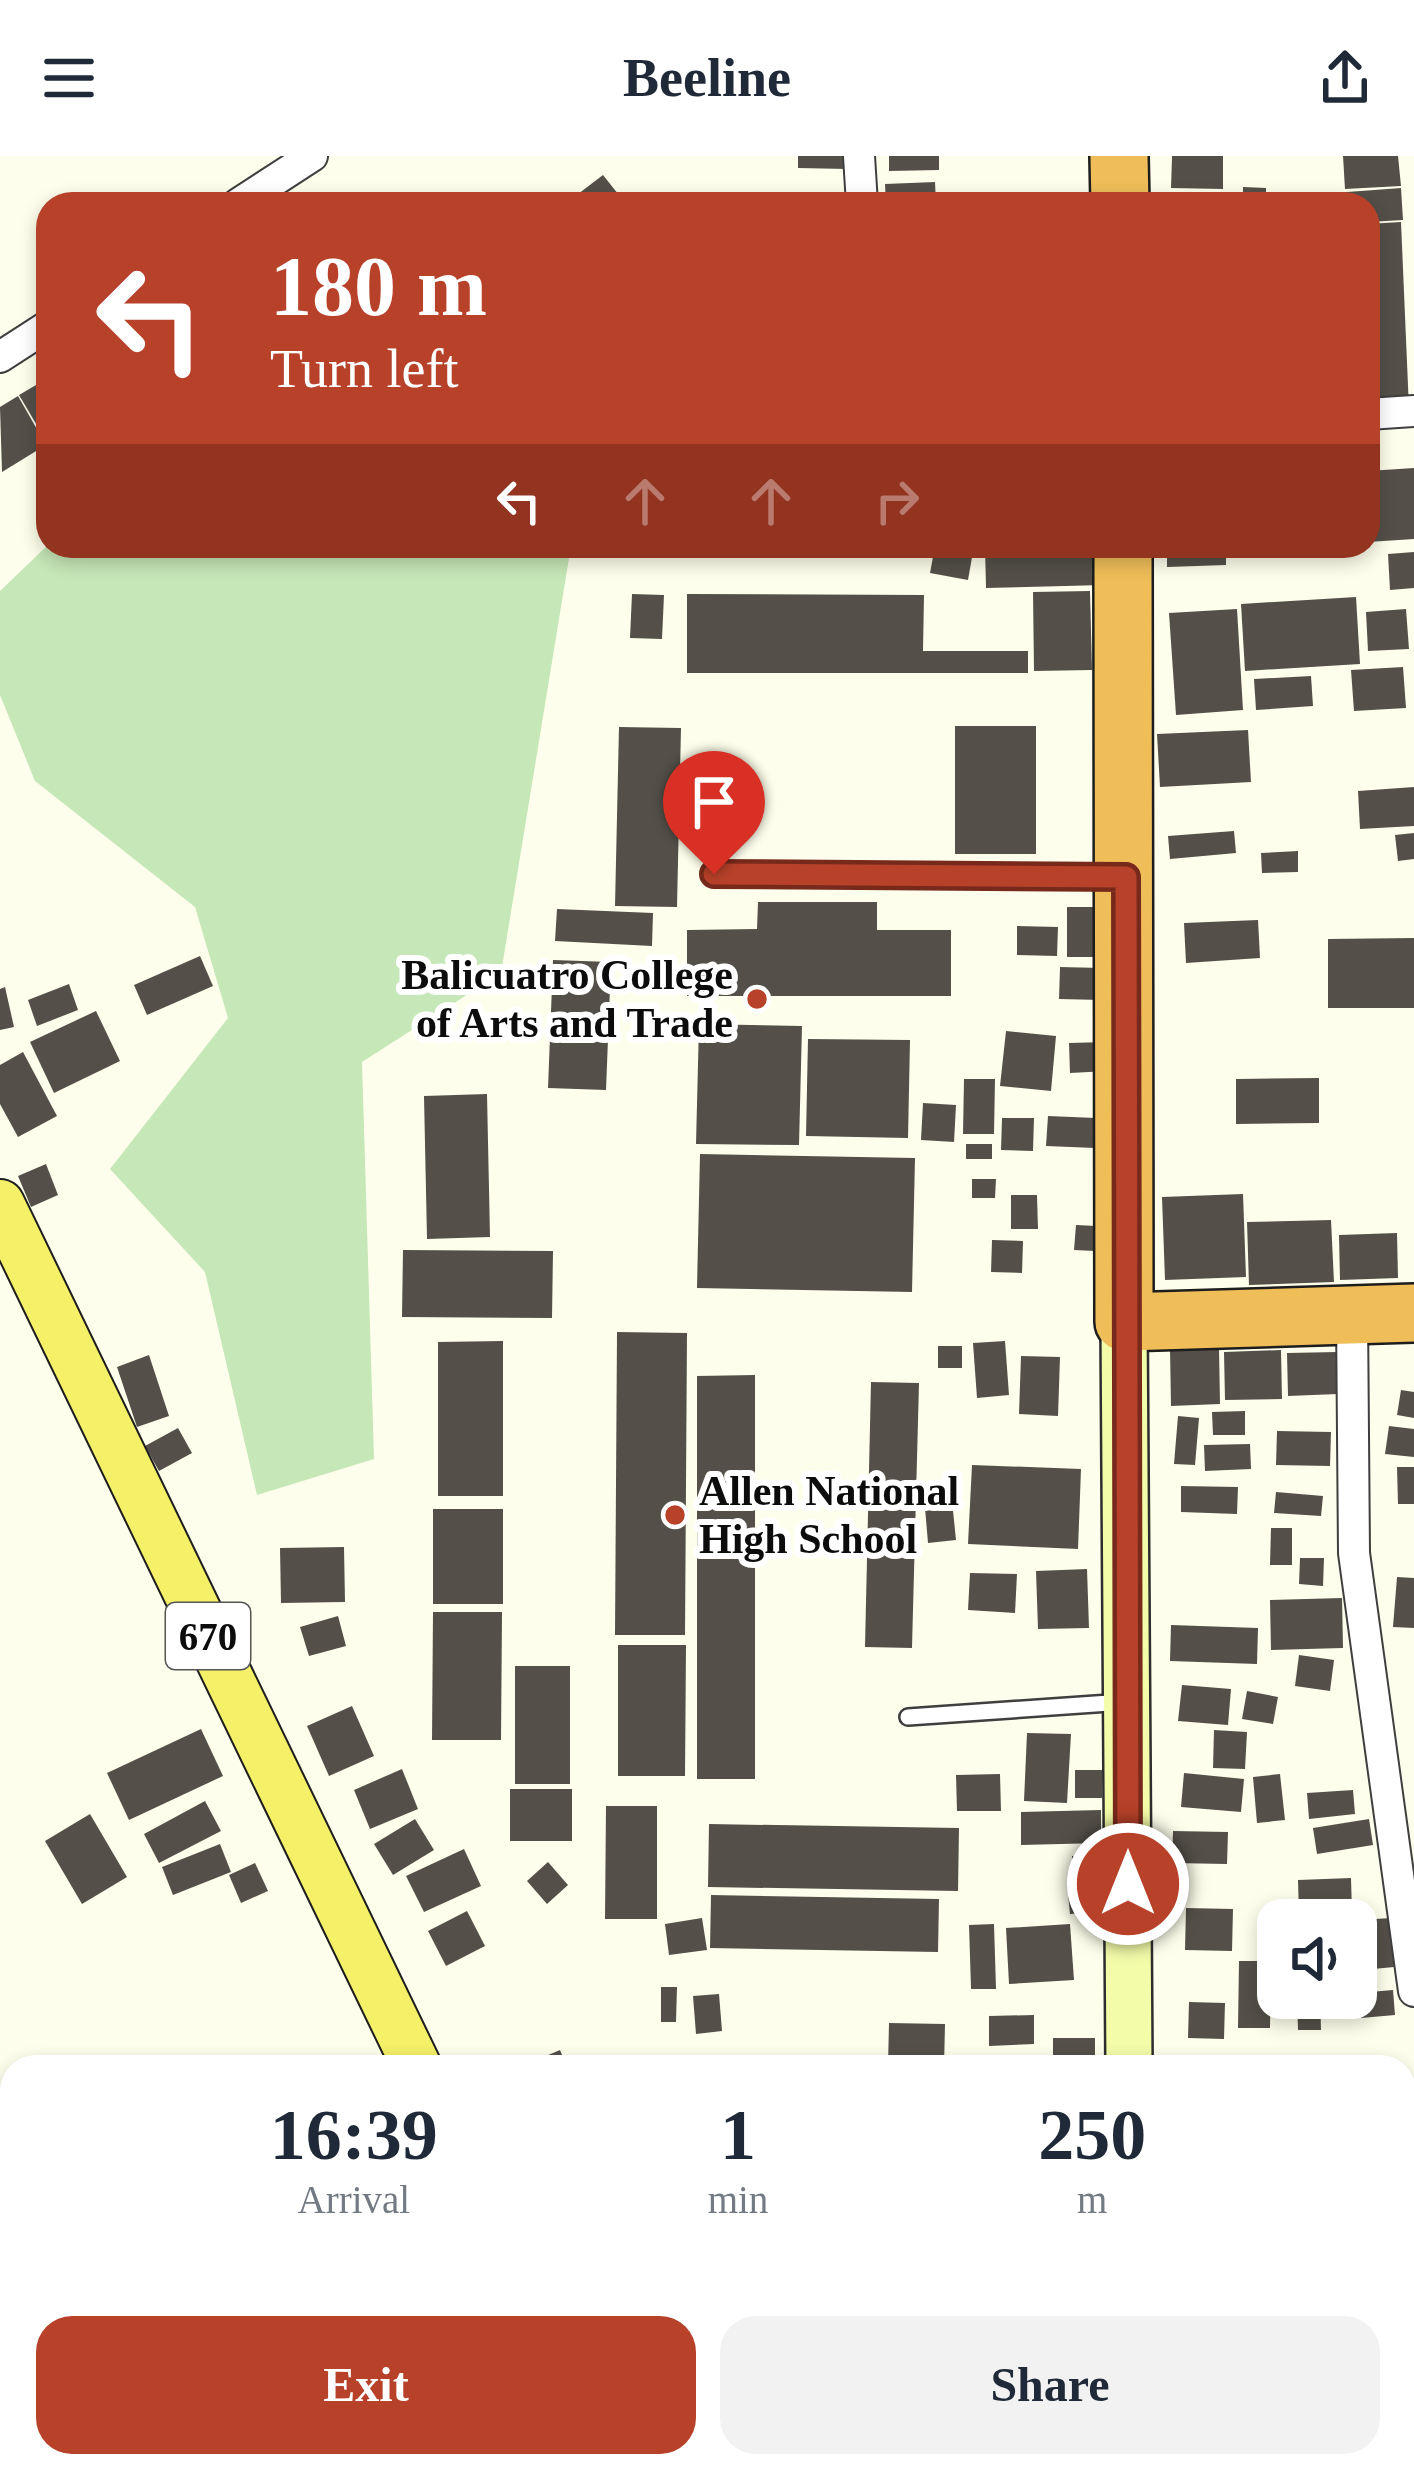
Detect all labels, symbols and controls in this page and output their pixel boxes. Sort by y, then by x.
icon: menu [36,45,102,111]
icon: share [1312,45,1378,111]
text: Beeline [623,48,791,108]
icon: left [72,240,228,396]
text: 180 m [270,240,487,333]
text: Turn left [270,339,459,399]
icon: left [486,468,552,534]
icon: ahead [612,468,678,534]
icon: ahead [738,468,804,534]
icon: right [864,468,930,534]
pin [663,751,765,874]
icon: arrive [681,769,747,835]
place label: Balicuatro College of Arts and Trade [401,952,733,1046]
marker: Balicuatro College of Arts and Trade [744,986,770,1012]
place label: Allen National High School [699,1468,959,1562]
marker: Allen National High School [662,1502,688,1528]
road number: 670 [166,1603,250,1669]
position arrow [1065,1821,1191,1947]
map controls [1257,1899,1377,2019]
button: sound [1257,1899,1377,2019]
text: 16:39 [270,2095,438,2175]
text: 1 [720,2095,756,2175]
text: 250 [1038,2095,1146,2175]
text: Arrival [298,2178,410,2221]
text: min [708,2178,768,2221]
text: m [1077,2178,1107,2221]
button: Exit [36,2316,696,2454]
button: Share [720,2316,1380,2454]

